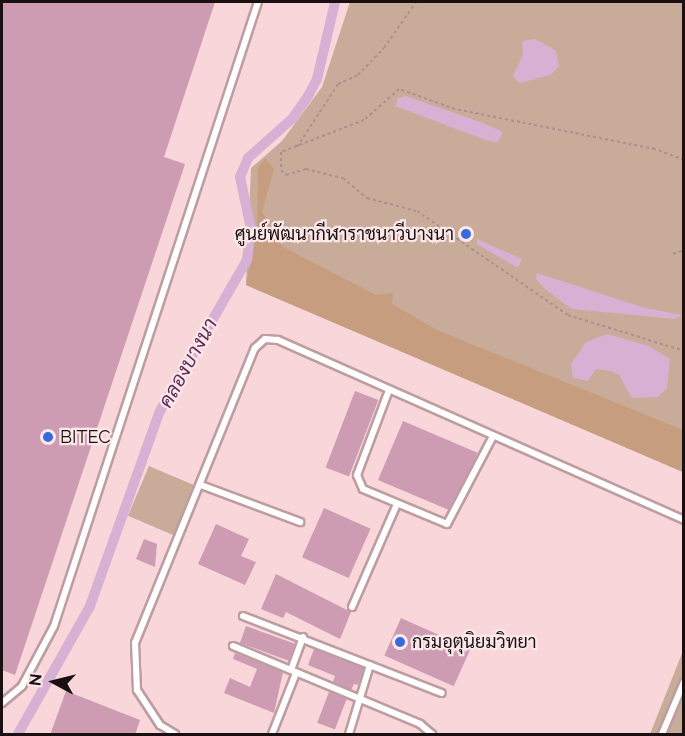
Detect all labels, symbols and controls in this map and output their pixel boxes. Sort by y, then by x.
place label: ศูนย์พัฒนากีฬาราชนาวีบางนา [235,223,454,245]
marker: ศูนย์พัฒนากีฬาราชนาวีบางนา [459,227,473,241]
water label: คลองบางนา [154,314,222,412]
place label: BITEC [60,426,110,448]
marker: BITEC [41,430,55,444]
place label: กรมอุตุนิยมวิทยา [412,631,537,653]
marker: กรมอุตุนิยมวิทยา [393,635,407,649]
north arrow [24,652,84,712]
text: N [25,673,46,687]

